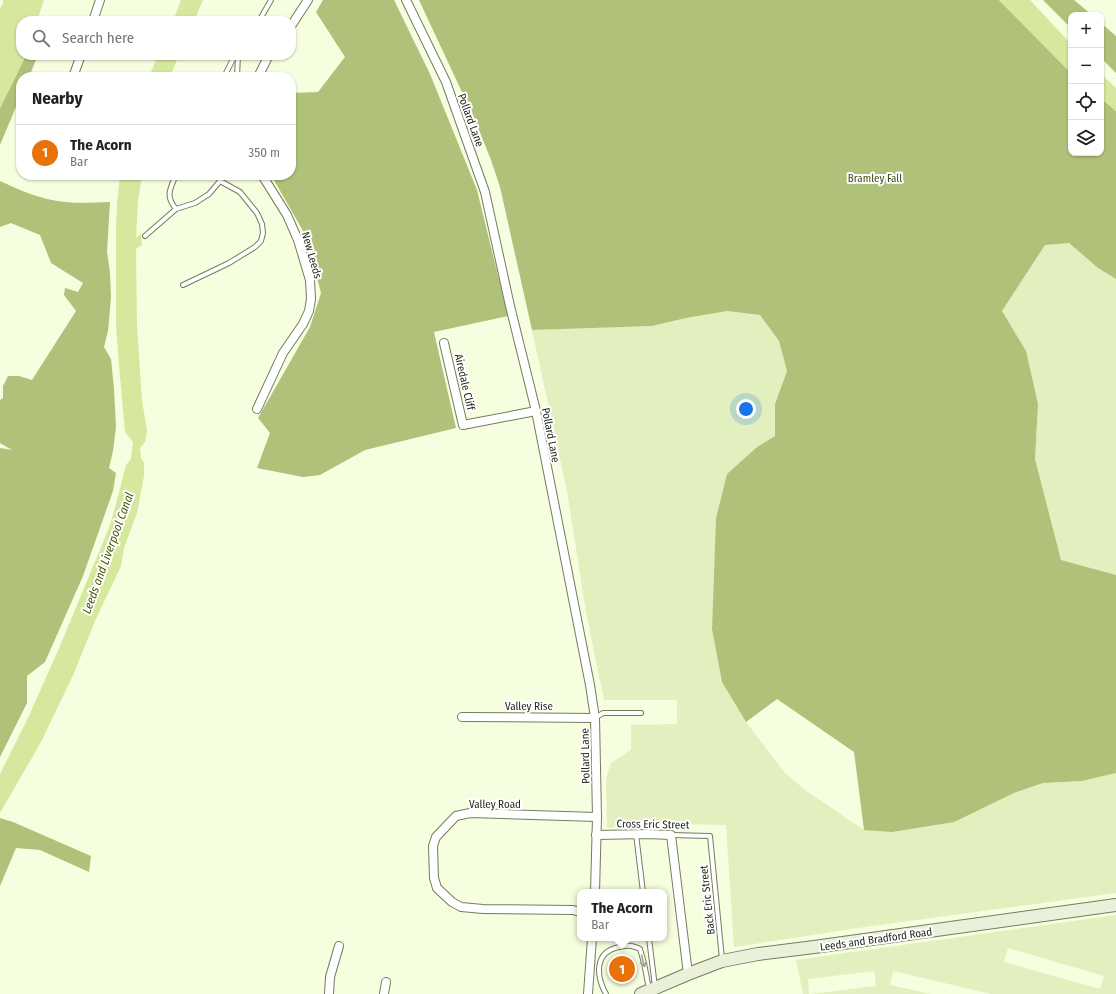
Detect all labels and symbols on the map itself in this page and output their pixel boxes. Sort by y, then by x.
street label: Pollard Lane [455,92,486,149]
park label: Bramley Fall [848,172,902,185]
street label: New Leeds [299,230,324,280]
street label: Airedale Cliff [452,353,477,412]
your location [736,399,756,419]
street label: Pollard Lane [539,406,562,464]
water label: Leeds and Liverpool Canal [80,490,136,616]
street label: Valley Rise [505,700,553,713]
street label: Pollard Lane [579,728,592,784]
street label: Valley Road [469,798,521,811]
street label: Cross Eric Street [617,817,690,832]
street label: Back Eric Street [697,864,718,935]
street label: Leeds and Bradford Road [819,925,933,954]
pin: 1 [609,954,635,984]
one-way arrow [640,955,648,968]

